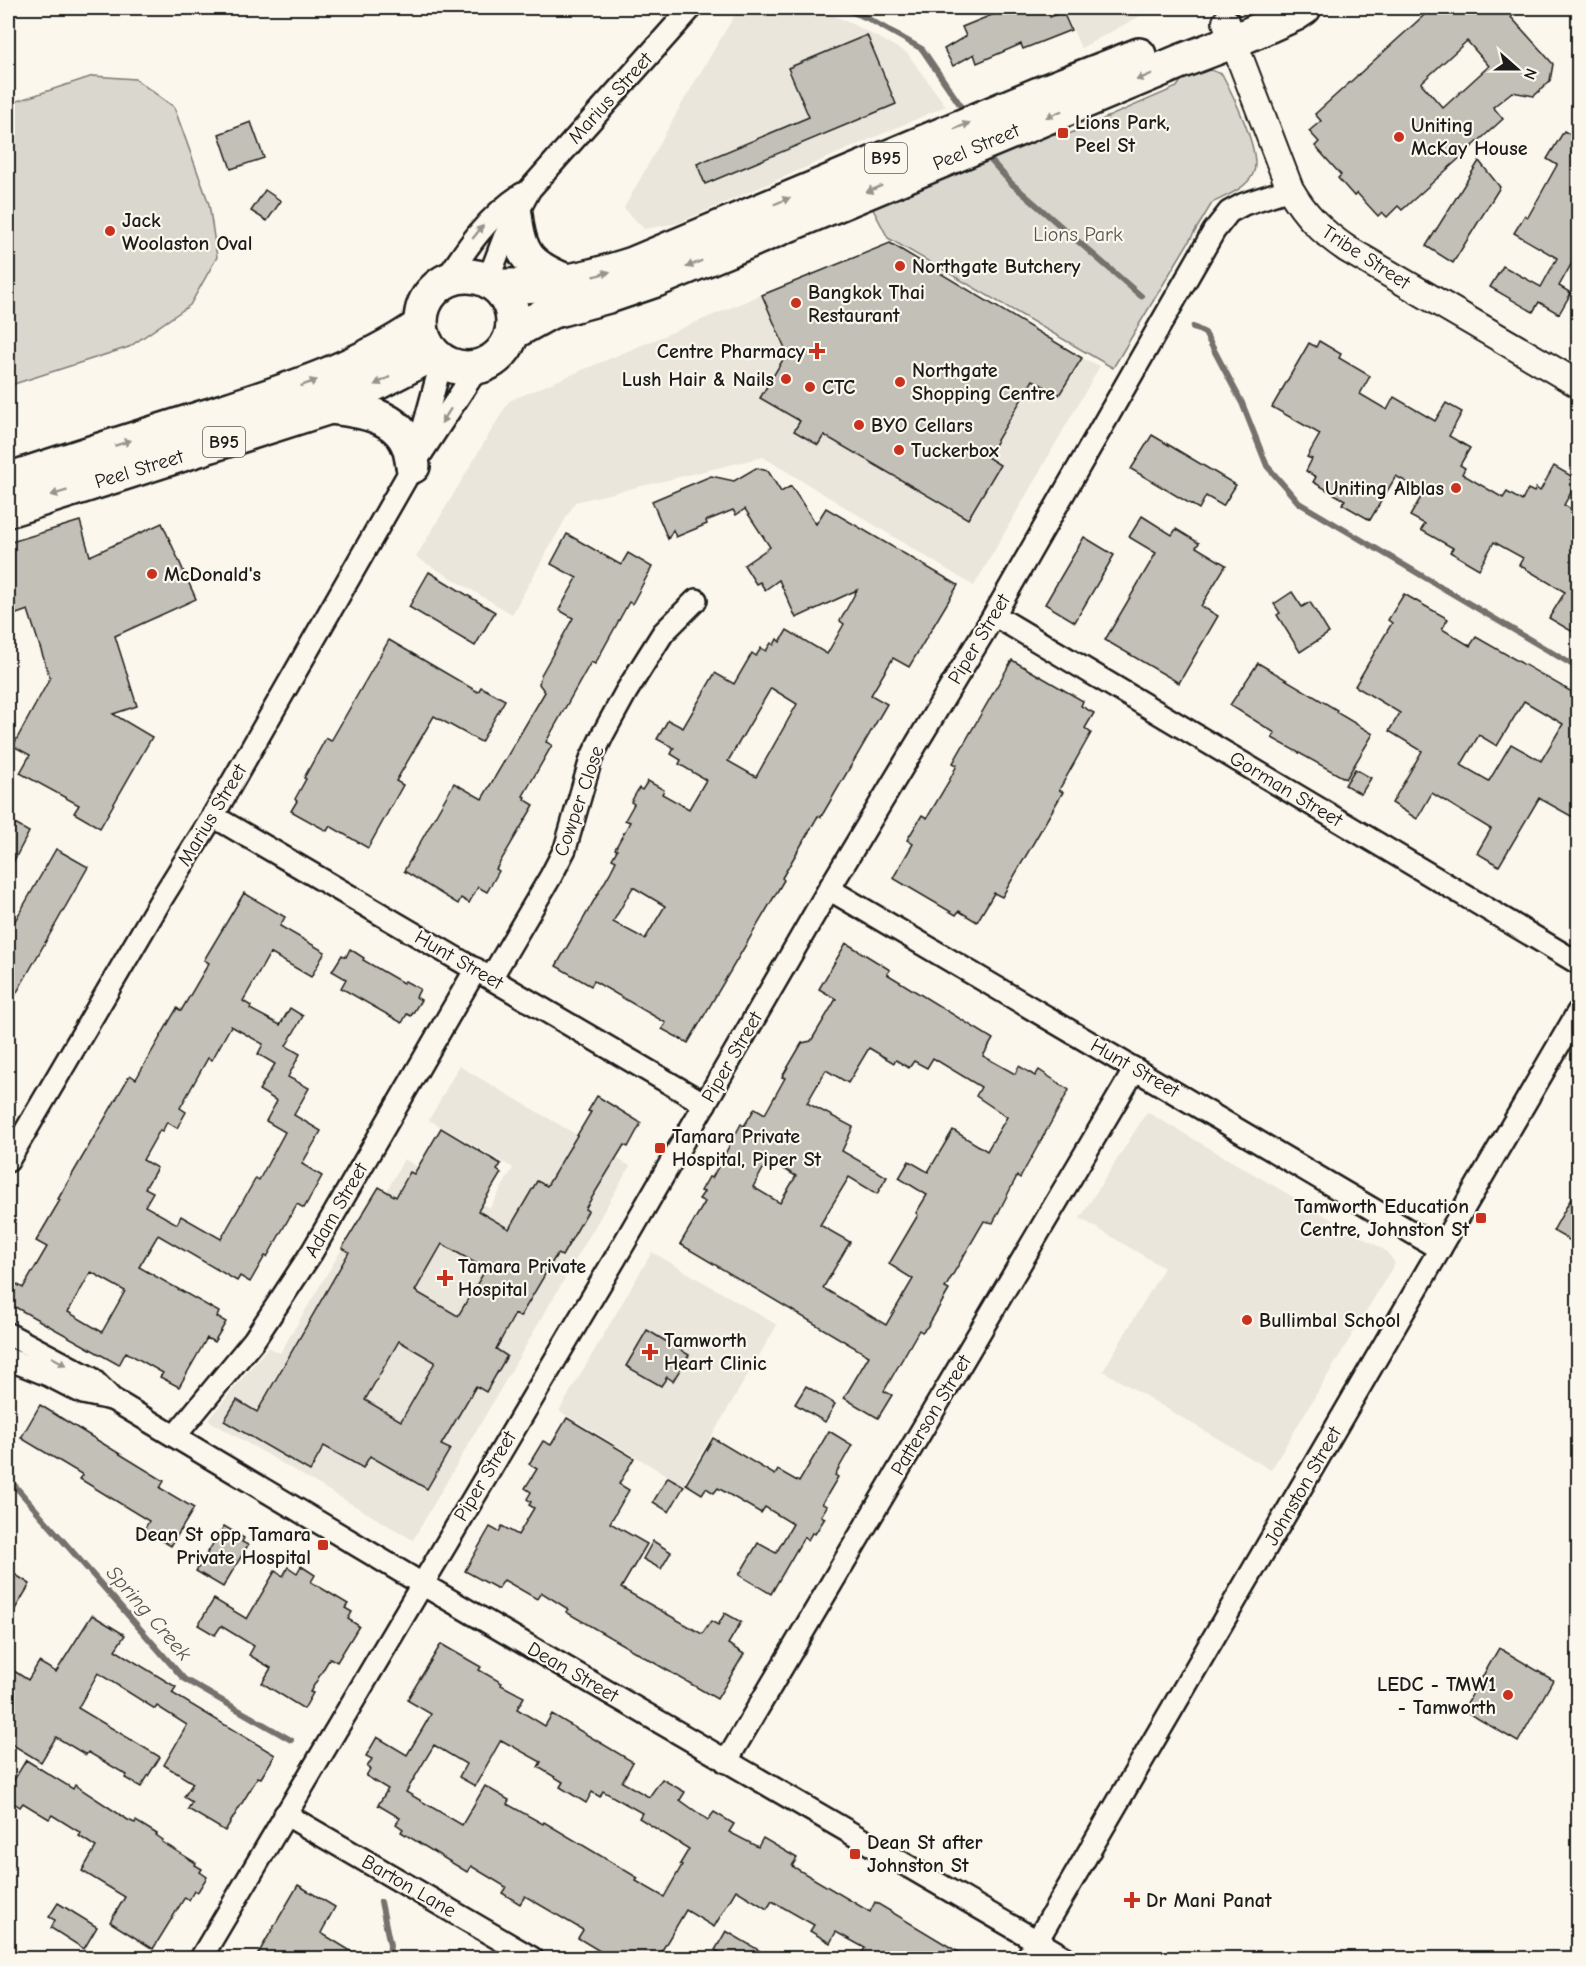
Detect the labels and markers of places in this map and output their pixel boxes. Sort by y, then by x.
place label: Lions Park, Peel St [1075,111,1170,157]
place label: Uniting McKay House [1411,114,1528,160]
marker: Lions Park, Peel St [1056,126,1070,140]
marker: Uniting McKay House [1392,130,1406,144]
place label: Jack Woolaston Oval [122,209,252,255]
marker: Jack Woolaston Oval [103,224,117,238]
place label: Northgate Butchery [912,255,1081,278]
marker: Northgate Butchery [893,259,907,273]
place label: Bangkok Thai Restaurant [808,281,925,327]
marker: Bangkok Thai Restaurant [789,296,803,310]
place label: Centre Pharmacy [657,340,806,363]
marker: Centre Pharmacy [810,344,824,358]
place label: Northgate Shopping Centre [912,359,1055,405]
place label: Lush Hair & Nails [622,368,774,391]
marker: Lush Hair & Nails [779,372,793,386]
marker: Northgate Shopping Centre [893,375,907,389]
place label: CTC [822,376,855,399]
marker: CTC [803,380,817,394]
place label: BYO Cellars [871,414,973,437]
marker: BYO Cellars [852,418,866,432]
place label: Tuckerbox [911,439,999,462]
marker: Tuckerbox [892,443,906,457]
place label: Uniting Alblas [1325,477,1444,500]
marker: Uniting Alblas [1449,481,1463,495]
place label: McDonald's [164,563,261,586]
marker: McDonald's [145,567,159,581]
place label: Tamara Private Hospital, Piper St [672,1125,822,1171]
marker: Tamara Private Hospital, Piper St [653,1141,667,1155]
place label: Tamworth Education Centre, Johnston St [1294,1195,1469,1241]
marker: Tamworth Education Centre, Johnston St [1474,1211,1488,1225]
place label: Tamara Private Hospital [458,1255,586,1301]
marker: Tamara Private Hospital [436,1269,454,1287]
place label: Bullimbal School [1259,1309,1401,1332]
marker: Bullimbal School [1240,1313,1254,1327]
place label: Tamworth Heart Clinic [664,1329,767,1375]
marker: Tamworth Heart Clinic [641,1343,659,1361]
place label: Dean St opp Tamara Private Hospital [135,1523,311,1569]
marker: Dean St opp Tamara Private Hospital [316,1538,330,1552]
place label: LEDC - TMW1 - Tamworth [1377,1673,1496,1719]
marker: LEDC - TMW1 - Tamworth [1501,1688,1515,1702]
place label: Dean St after Johnston St [867,1831,983,1877]
marker: Dean St after Johnston St [848,1847,862,1861]
place label: Dr Mani Panat [1146,1889,1272,1912]
marker: Dr Mani Panat [1123,1891,1141,1909]

